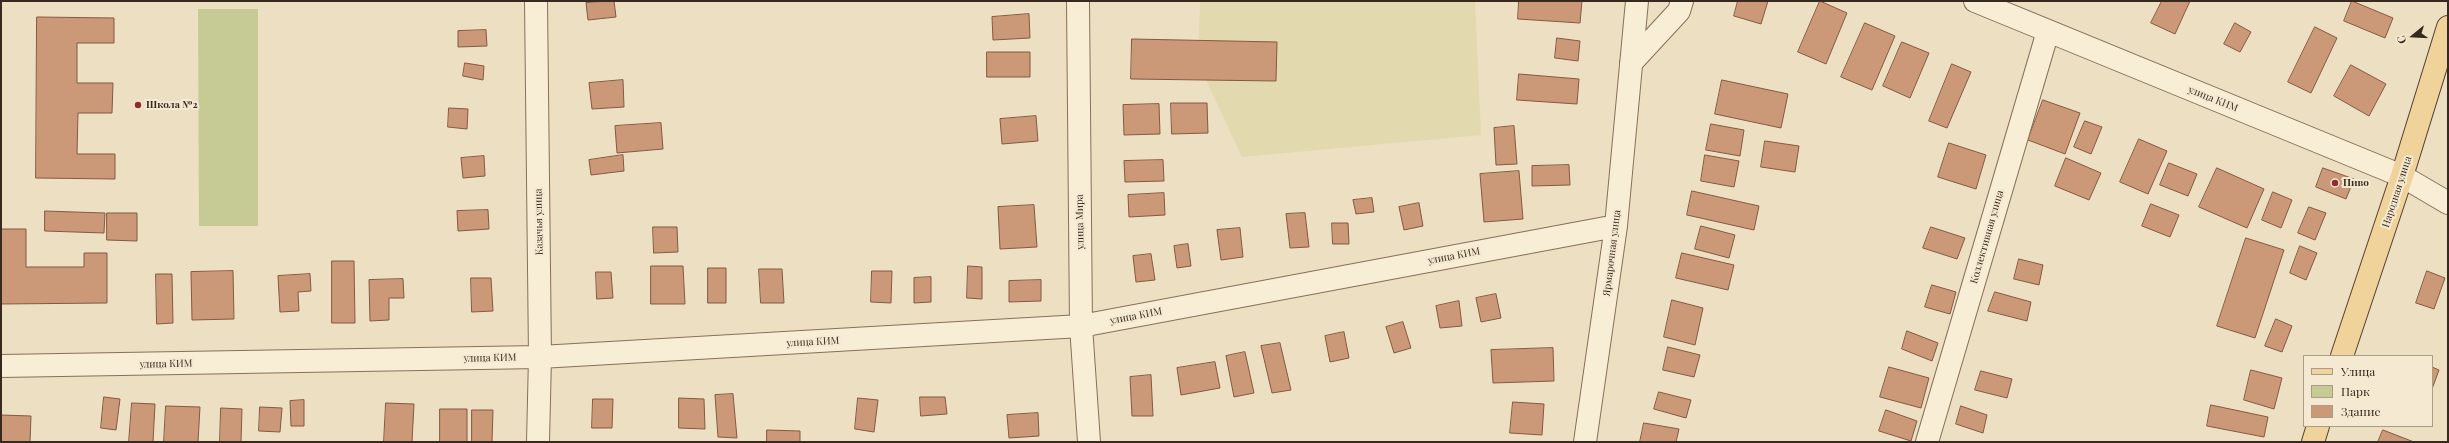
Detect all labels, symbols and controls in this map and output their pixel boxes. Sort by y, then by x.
north arrow [2393,16,2433,56]
text: С [2393,34,2409,46]
street label: улица КИМ [2186,84,2240,114]
place label: Школа №2 [146,99,198,111]
marker: Школа №2 [133,100,143,110]
street label: Народная улица [2380,155,2414,229]
place label: Пиво [2343,177,2369,189]
marker: Пиво [2330,178,2340,188]
street label: Казачья улица [532,189,546,255]
street label: Коллективная улица [1968,189,2006,285]
street label: улица Мира [1074,194,1086,250]
street label: Ярмарочная улица [1601,209,1623,297]
street label: улица КИМ [1427,245,1481,267]
street label: улица КИМ [1109,305,1163,327]
street label: улица КИМ [786,335,840,349]
street label: улица КИМ [464,352,516,364]
legend [2303,355,2433,427]
street label: улица КИМ [140,358,192,370]
text: Улица [2341,363,2375,379]
text: Парк [2341,383,2370,399]
text: Здание [2341,403,2381,419]

